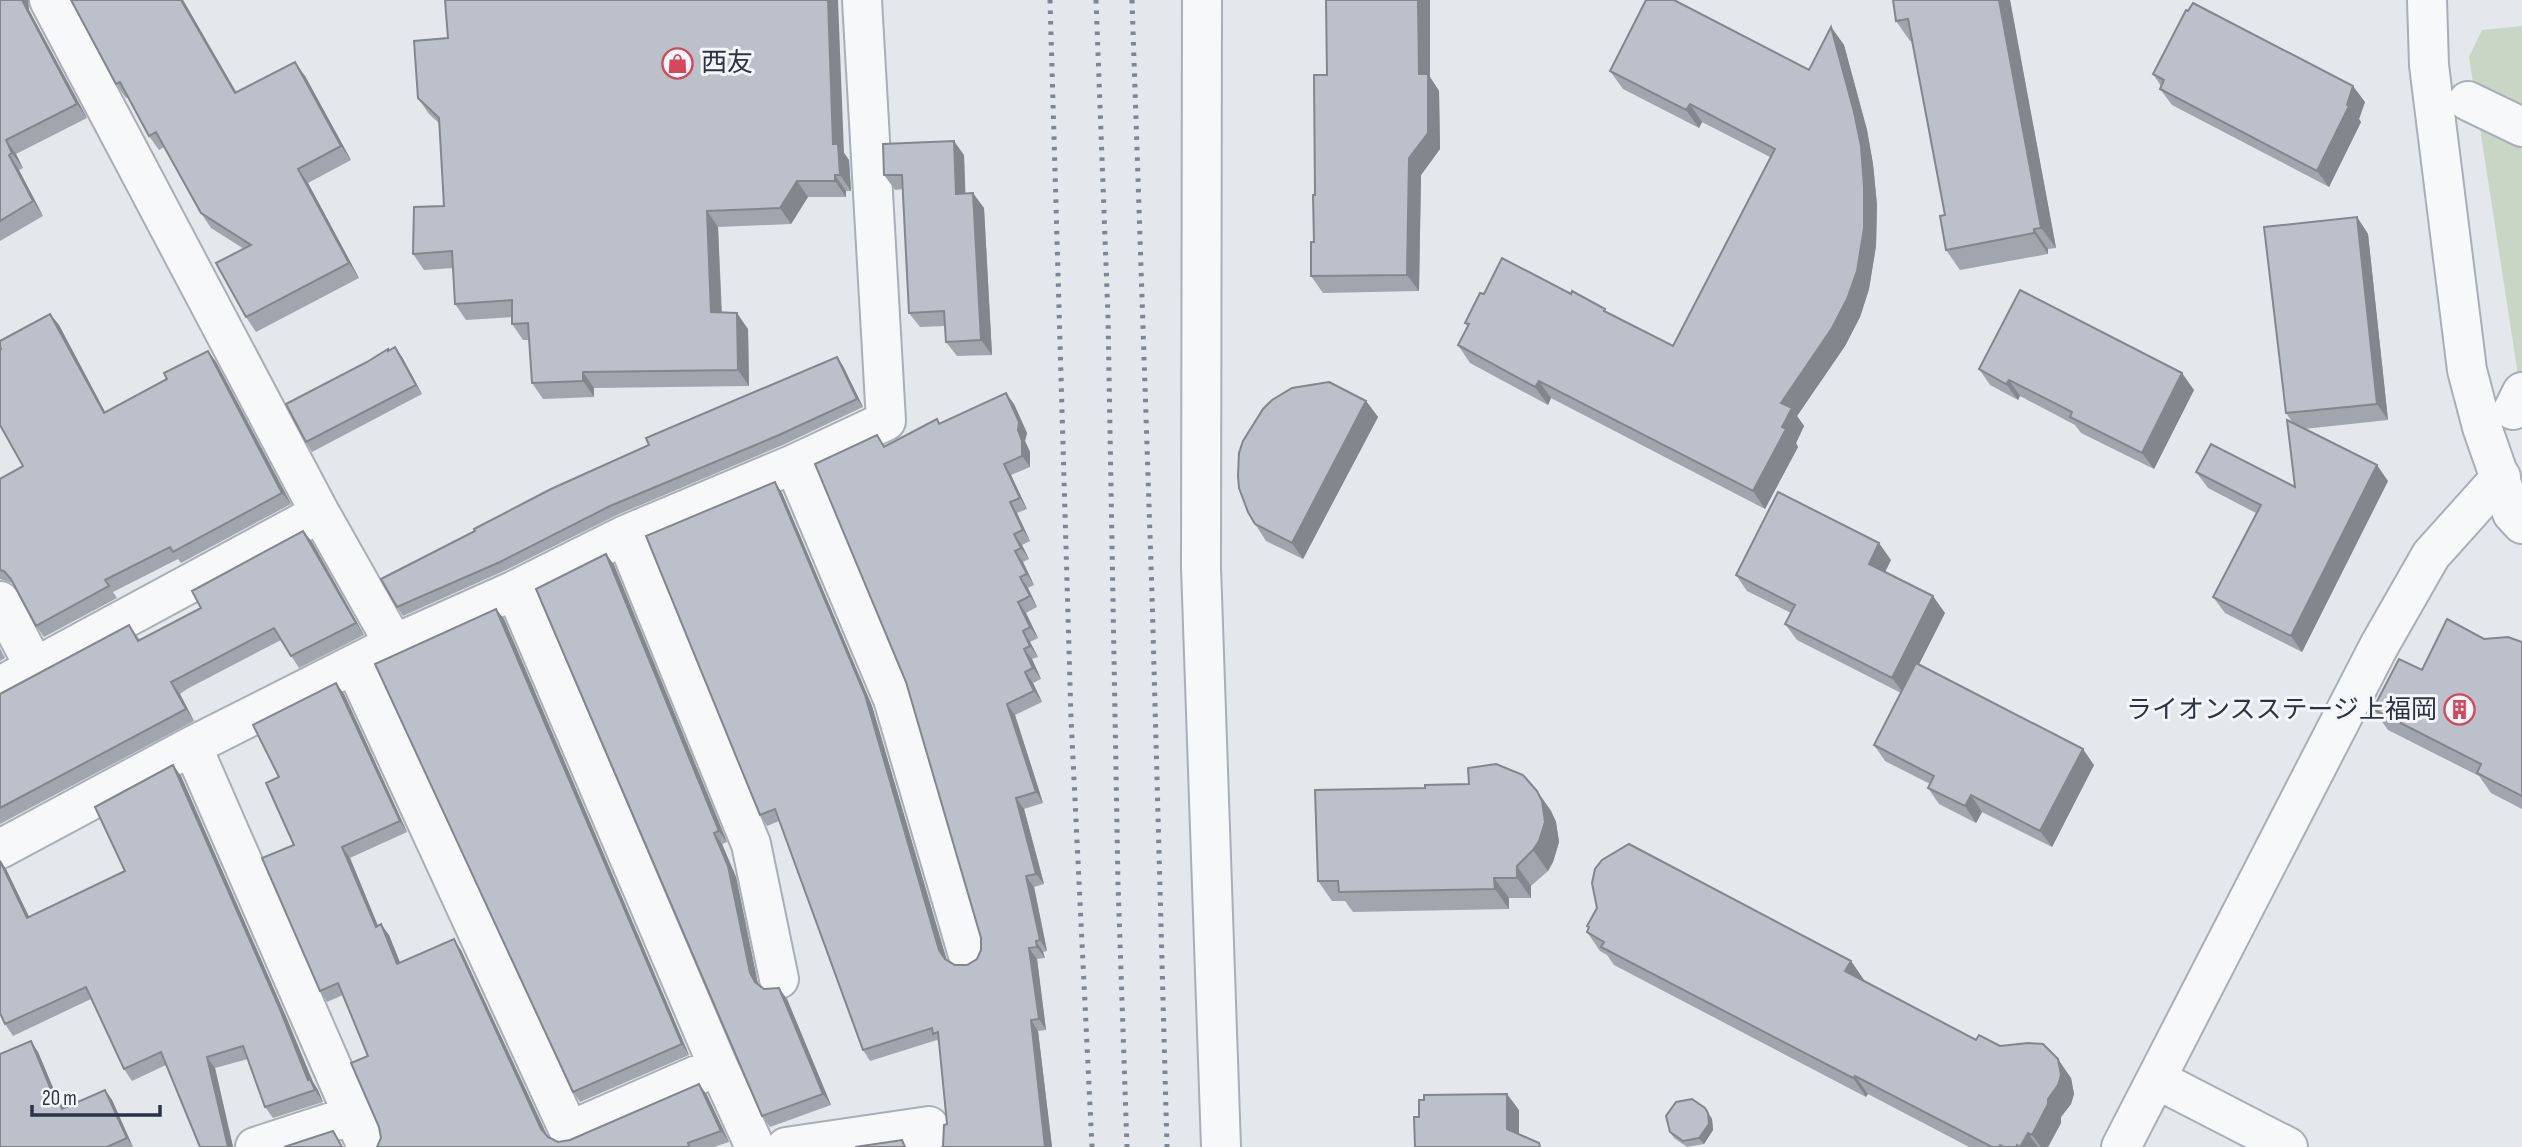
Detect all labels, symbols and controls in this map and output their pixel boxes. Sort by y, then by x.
shop icon: 西友 [661,46,695,80]
place label: 西友 [701,48,753,79]
building icon: ライオンスステージ上福岡 [2443,693,2477,727]
place label: ライオンスステージ上福岡 [2126,695,2437,726]
scale bar [32,1074,159,1118]
text: 20 m [42,1086,77,1111]

